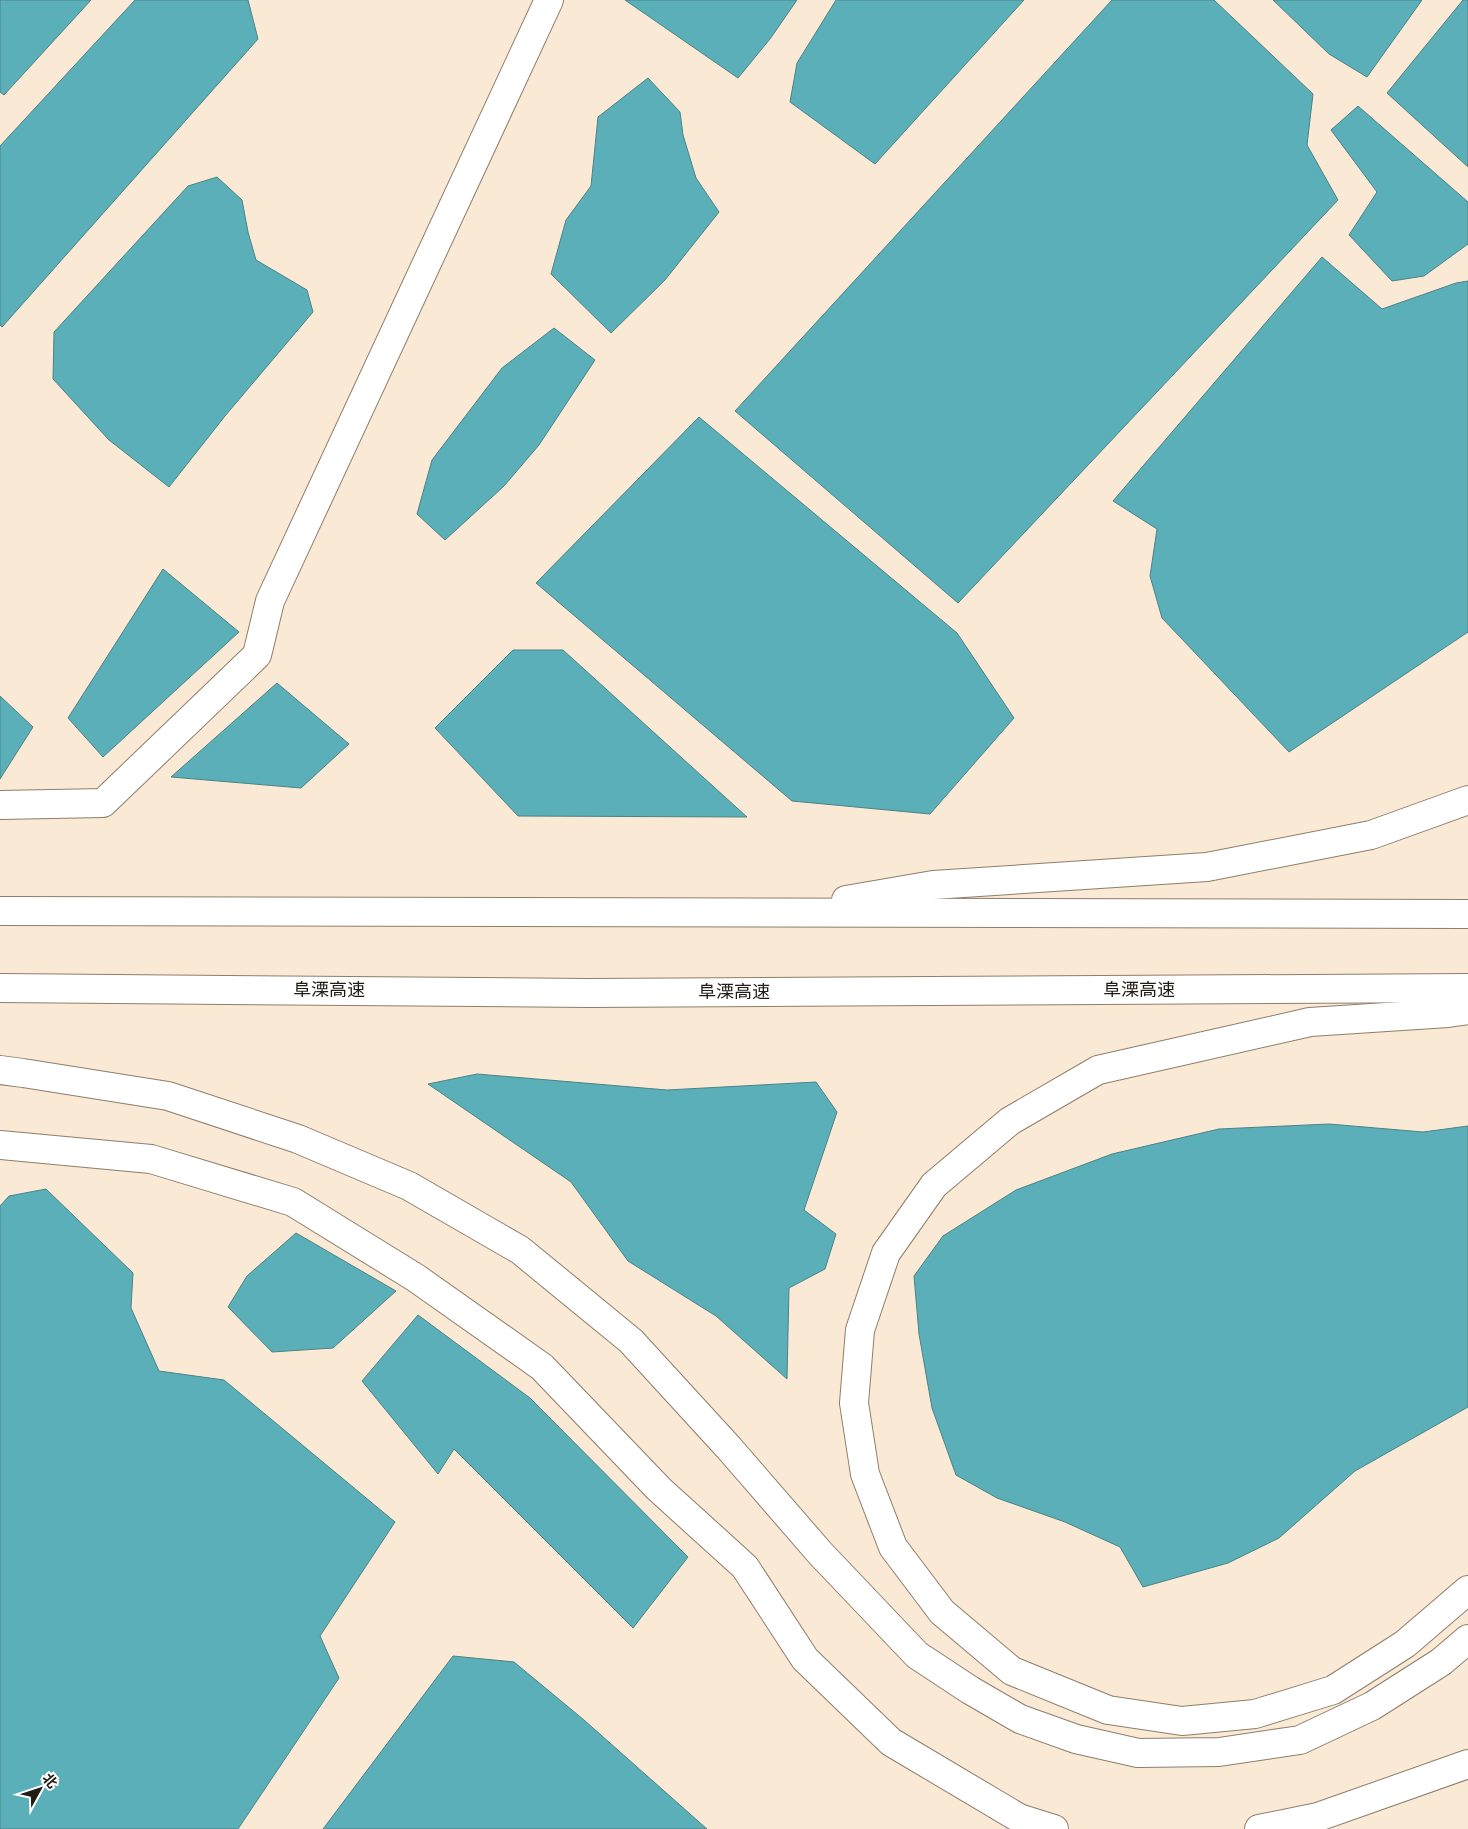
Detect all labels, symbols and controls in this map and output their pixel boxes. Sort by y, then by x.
street label: 阜溧高速 [293,979,365,1001]
street label: 阜溧高速 [1103,979,1175,1001]
street label: 阜溧高速 [698,981,770,1003]
north arrow [15,1764,65,1814]
text: 北 [39,1769,61,1792]

